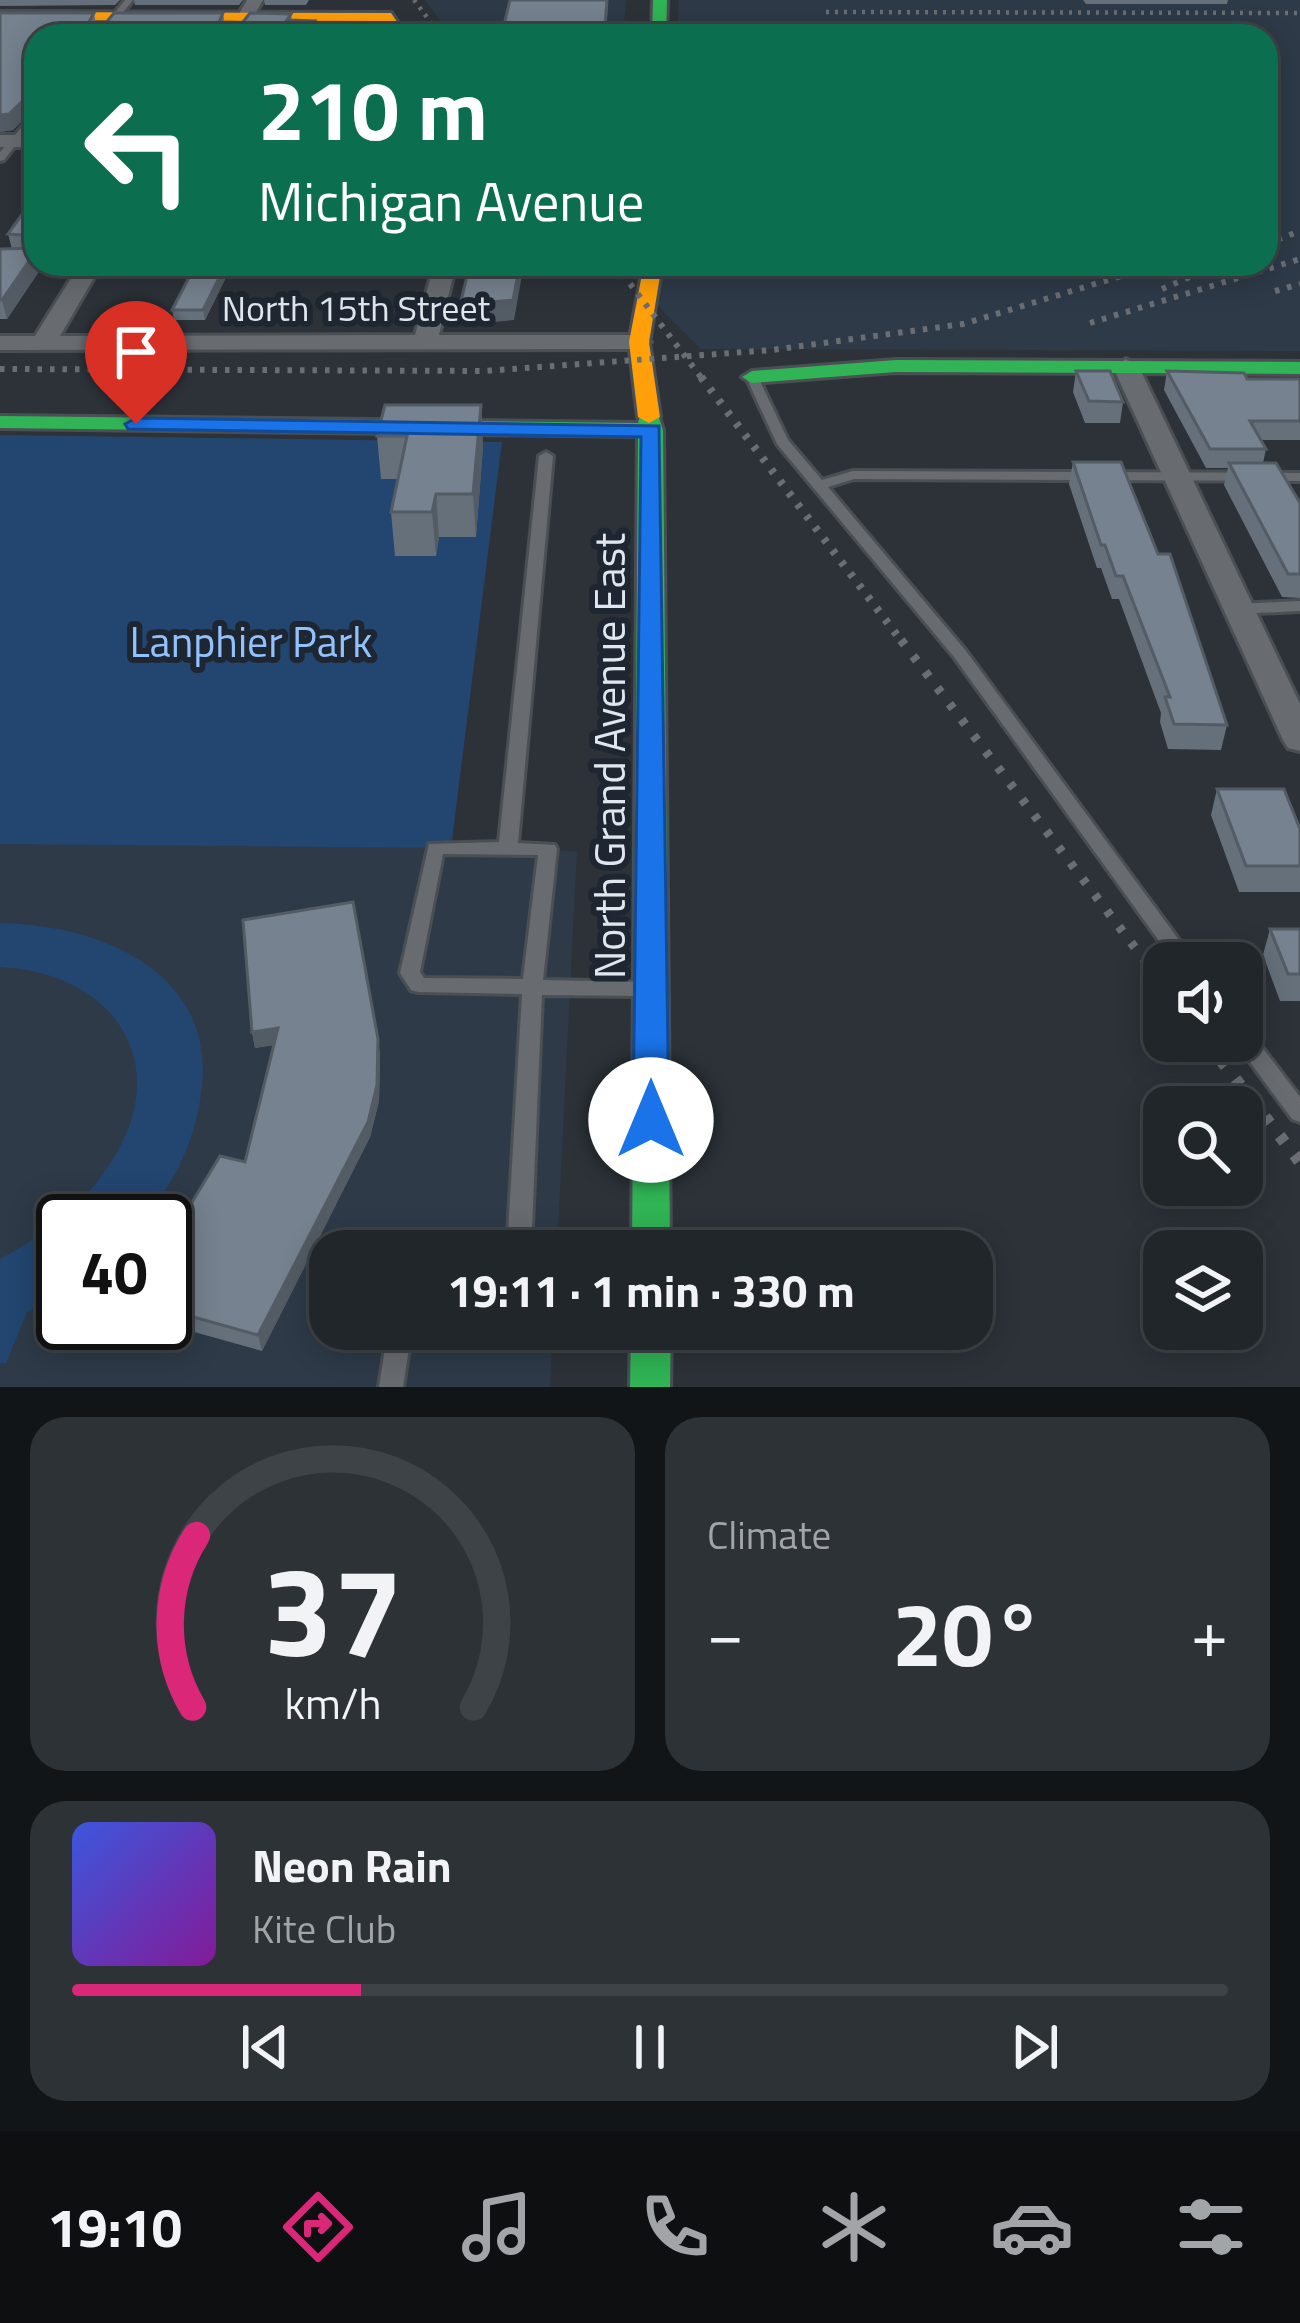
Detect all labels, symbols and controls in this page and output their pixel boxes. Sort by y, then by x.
text: 210 m [258,45,488,173]
icon: left [60,72,216,228]
text: Michigan Avenue [258,160,644,242]
street label: North 15th Street [222,280,491,335]
pin [85,301,187,424]
icon: arrive [103,319,169,385]
street label: North Grand Avenue East [577,533,641,979]
park label: Lanphier Park [130,609,372,673]
map controls [1143,942,1263,1350]
button: sound [1143,942,1263,1062]
position arrow [588,1057,714,1183]
button: search [1143,1086,1263,1206]
speed limit sign: 40 [36,1194,192,1350]
button: layers [1143,1230,1263,1350]
text: 19:11 · 1 min · 330 m [447,1256,855,1324]
text: Climate [707,1505,831,1564]
text: 37 [263,1515,402,1704]
text: 20° [892,1564,1043,1701]
text: − [707,1582,744,1683]
text: + [1191,1582,1228,1683]
text: km/h [284,1670,381,1736]
text: Neon Rain [252,1831,452,1899]
text: Kite Club [252,1899,396,1958]
icon: previous [232,2014,298,2080]
icon: pause [617,2014,683,2080]
icon: next [1002,2014,1068,2080]
icon: directions [276,2185,360,2269]
icon: music [455,2185,539,2269]
icon: phone [633,2185,717,2269]
icon: climate [812,2185,896,2269]
icon: car [990,2185,1074,2269]
icon: filters [1169,2185,1253,2269]
text: 19:10 [47,2186,182,2268]

